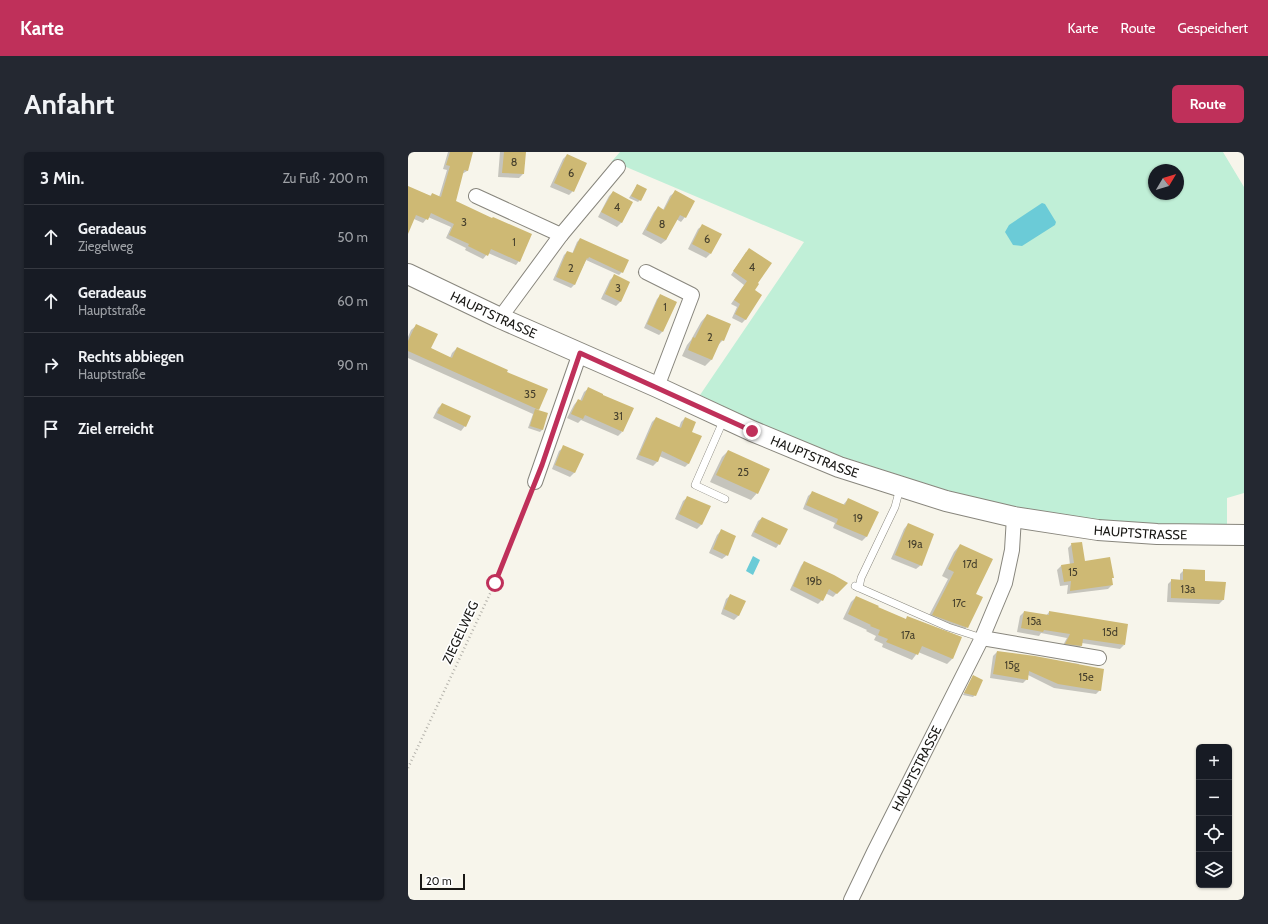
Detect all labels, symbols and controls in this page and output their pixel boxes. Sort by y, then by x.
text: Karte [20,17,64,40]
text: Karte [1068,19,1098,37]
text: Route [1120,19,1156,37]
text: Gespeichert [1178,19,1248,37]
button: Route [1172,85,1244,123]
text: Anfahrt [24,87,114,121]
house number: 8 [511,155,517,169]
north arrow [1148,164,1184,200]
house number: 6 [568,166,574,180]
text: 3 Min. [40,168,84,188]
text: Zu Fuß · 200 m [283,170,368,186]
house number: 4 [614,200,621,214]
house number: 3 [461,215,467,229]
house number: 8 [659,217,665,231]
text: Geradeaus [78,220,146,238]
icon: ahead [40,226,62,248]
text: 50 m [338,229,368,245]
house number: 6 [704,232,710,246]
house number: 1 [512,235,516,249]
text: Ziegelweg [78,238,133,254]
house number: 4 [749,260,756,274]
house number: 2 [568,261,574,275]
house number: 3 [615,281,621,295]
text: Geradeaus [78,284,146,302]
street label: HAUPTSTRASSE [448,288,540,341]
icon: ahead [40,290,62,312]
text: 60 m [337,293,368,309]
house number: 1 [663,300,667,314]
text: Hauptstraße [78,302,146,318]
house number: 2 [707,330,713,344]
text: Rechts abbiegen [78,348,184,366]
icon: right [40,354,62,376]
text: 90 m [337,357,368,373]
text: Hauptstraße [78,366,146,382]
house number: 35 [524,387,536,401]
house number: 31 [613,409,623,423]
icon: arrive [40,418,62,440]
text: Ziel erreicht [78,420,154,438]
route end [743,422,761,440]
street label: HAUPTSTRASSE [768,432,861,481]
house number: 25 [737,465,749,479]
house number: 19 [853,511,863,525]
street label: HAUPTSTRASSE [1093,522,1187,542]
house number: 19a [907,537,923,551]
house number: 17d [963,557,977,571]
house number: 15 [1068,565,1078,579]
route start [486,574,504,592]
house number: 19b [806,574,822,588]
house number: 13a [1181,582,1196,596]
house number: 17c [952,596,966,610]
street label: ZIEGELWEG [439,598,482,666]
house number: 15a [1027,614,1042,628]
house number: 15d [1102,625,1118,639]
house number: 17a [901,628,916,642]
house number: 15g [1004,658,1020,672]
house number: 15e [1078,670,1094,684]
street label: HAUPTSTRASSE [888,723,944,814]
map controls [1196,744,1232,888]
button: + [1196,744,1232,780]
button: − [1196,780,1232,816]
button: locate [1196,816,1232,852]
button: layers [1196,852,1232,888]
scale bar [420,872,465,891]
text: 20 m [426,874,452,888]

